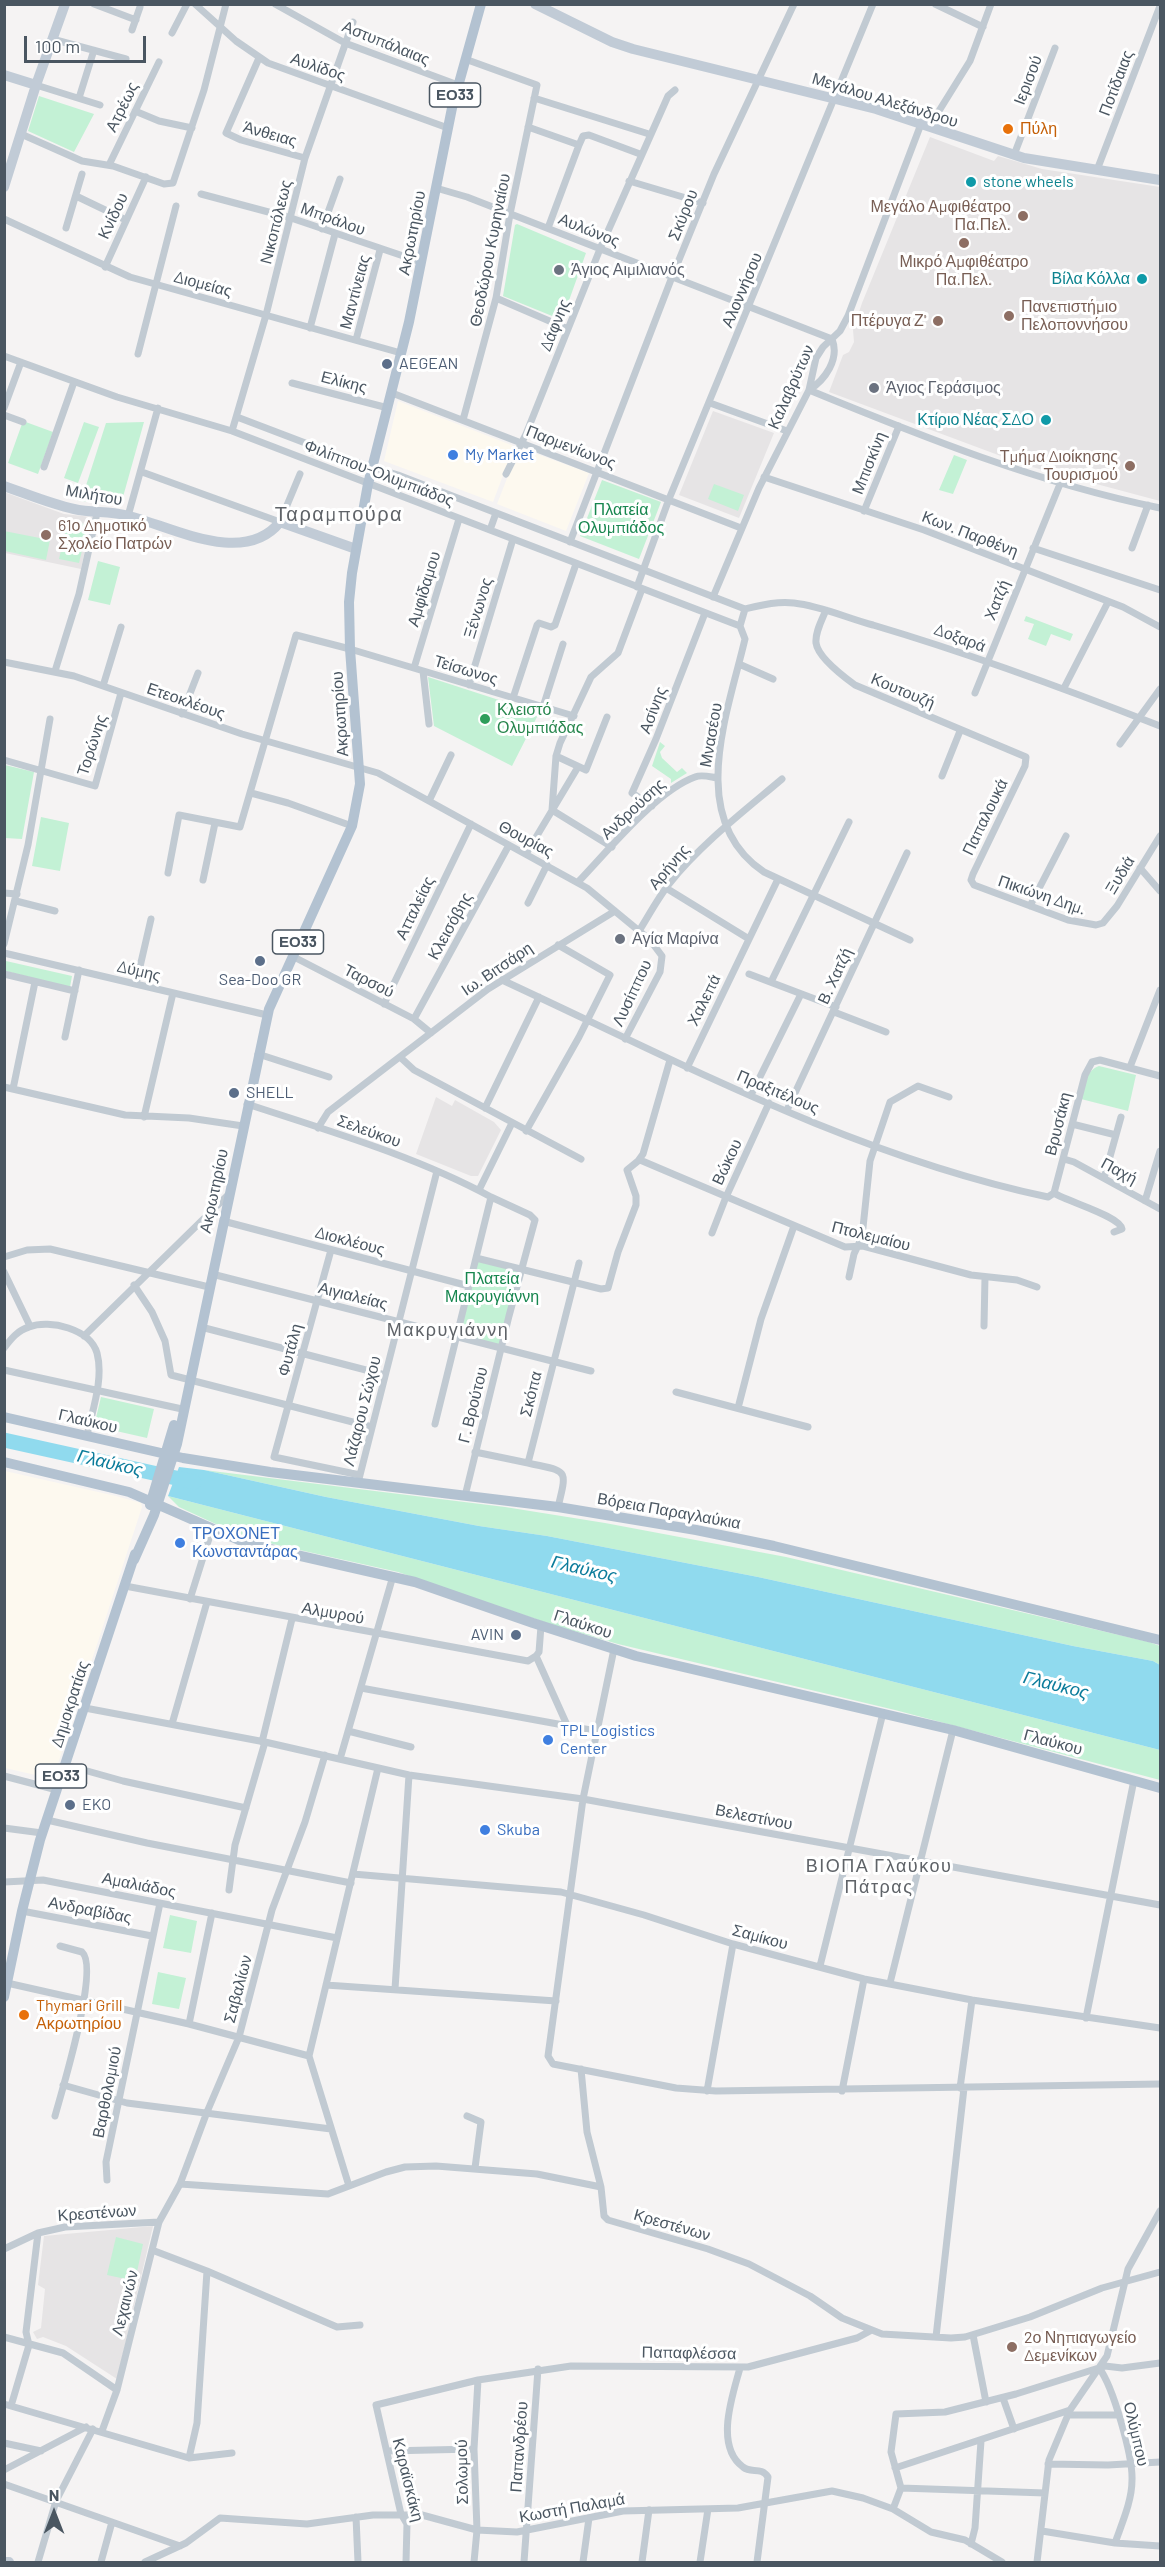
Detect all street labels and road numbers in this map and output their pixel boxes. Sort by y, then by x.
street label: Αστυπάλαιας [339,17,433,69]
street label: Ποτίδαιας [1095,47,1137,119]
street label: Αυλίδος [288,49,348,85]
street label: Ιερισού [1010,52,1046,108]
street label: Μεγάλου Αλεξάνδρου [810,69,960,131]
street label: Ατρέως [102,79,142,135]
road number: ΕΟ33 [430,83,480,107]
street label: Άνθειας [241,117,299,151]
street label: Θεοδώρου Κυρηναίου [466,172,514,328]
street label: Νικοπόλεως [256,178,296,266]
street label: Σκύρου [664,187,702,243]
street label: Ακρωτηρίου [394,189,430,277]
street label: Κνίδου [94,190,132,242]
street label: Μπράλου [298,198,368,240]
street label: Αυλώνος [556,209,622,251]
street label: Αλοννήσου [718,250,766,330]
street label: Μαντίνειας [336,253,374,331]
street label: Διομείας [172,267,234,301]
street label: Δάφνης [536,296,574,354]
street label: Καλαβρύτων [764,342,818,432]
street label: Ελίκης [319,367,369,397]
street label: Παρμενίωνος [523,421,619,473]
street label: Μπισκίνη [848,429,890,497]
street label: Φιλίππου-Ολυμπιάδος [301,436,457,510]
street label: Μιλήτου [64,481,124,509]
street label: Κων. Παρθένη [919,507,1021,561]
street label: Αμφίδαμου [403,549,445,629]
street label: Ξένωνος [460,575,496,641]
street label: Χατζή [980,577,1014,623]
street label: Δοξαρά [932,620,988,656]
street label: Τείσωνος [432,651,500,689]
street label: Κουτουζή [868,669,938,713]
street label: Ακρωτηρίου [327,671,353,757]
street label: Ετεοκλέους [144,679,228,723]
street label: Ασίνης [635,684,671,736]
street label: Μνασέου [696,701,726,769]
street label: Τορώνης [73,712,111,778]
street label: Ανδρούσης [597,775,669,843]
street label: Παπαλουκά [958,776,1012,858]
street label: Θουρίας [495,817,557,861]
street label: Αρήνης [645,840,693,894]
street label: Ξυδιά [1101,853,1139,897]
street label: Πικιώνη Δημ. [996,871,1088,919]
street label: Ατταλείας [391,873,439,943]
street label: Κλεισόβης [424,889,476,963]
road number: ΕΟ33 [272,930,324,954]
street label: Ιω. Βιτσάρη [458,938,536,1000]
street label: Β. Χατζή [814,945,856,1007]
street label: Δύμης [115,957,163,985]
street label: Λυσίππου [608,957,656,1029]
street label: Ταρσού [341,960,397,1002]
street label: Χαλεπά [683,971,725,1029]
street label: Πραξιτέλους [734,1066,822,1118]
street label: Βρυσάκη [1041,1090,1075,1158]
street label: Σελεύκου [335,1111,403,1151]
street label: Βώκου [708,1136,746,1188]
street label: Ακρωτηρίου [196,1147,232,1235]
street label: Παχή [1098,1154,1140,1188]
street label: Πτολεμαίου [830,1217,912,1255]
street label: Διοκλέους [313,1223,387,1259]
street label: Αιγιαλείας [316,1278,390,1314]
street label: Φυτάλη [274,1322,306,1378]
street label: Λάζαρου Σώχου [339,1354,385,1468]
street label: Γ. Βρούτου [454,1365,492,1445]
street label: Σκόπα [516,1369,546,1419]
street label: Γλαύκου [57,1405,119,1437]
street label: Βόρεια Παραγλαύκια [596,1489,742,1533]
street label: Αλμυρού [300,1598,366,1628]
street label: Γλαύκου [551,1606,615,1642]
street label: Δημοκρατίας [47,1658,93,1750]
street label: Γλαύκου [1022,1725,1084,1759]
road number: ΕΟ33 [36,1764,86,1788]
street label: Βελεστίνου [714,1800,794,1834]
street label: Αμαλιάδος [100,1868,178,1902]
street label: Ανδραβίδας [47,1893,133,1927]
street label: Σαμίκου [730,1920,790,1954]
street label: Σαβαλίων [220,1953,256,2025]
street label: Βαρθολομιού [89,2044,125,2140]
street label: Κρεστένων [57,2201,137,2225]
street label: Κρεστένων [632,2205,712,2245]
street label: Λεχαινών [108,2268,142,2338]
street label: Παπαφλέσσα [642,2343,736,2363]
street label: Ολύμπου [1119,2400,1153,2468]
street label: Παπανδρέου [506,2401,532,2493]
street label: Καραϊσκάκη [388,2436,428,2524]
street label: Σολωμού [452,2439,472,2505]
street label: Κωστή Παλαμά [518,2489,626,2527]

